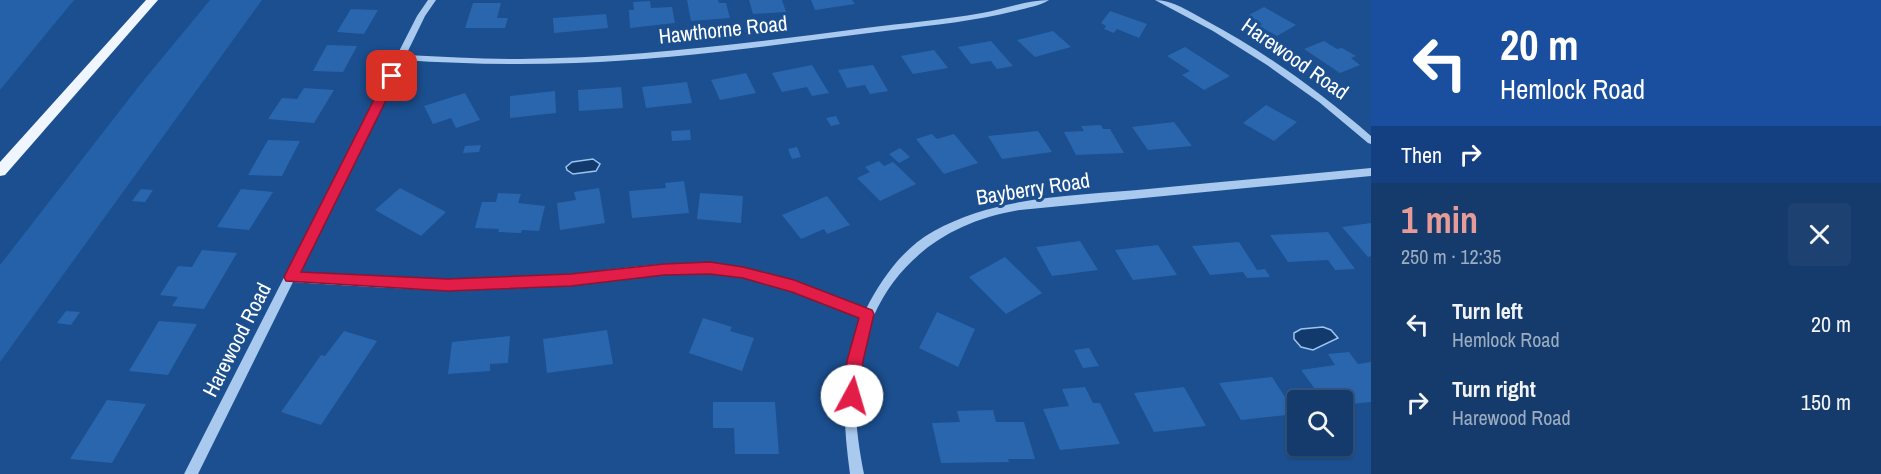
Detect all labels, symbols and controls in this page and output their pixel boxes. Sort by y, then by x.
street label: Hawthorne Road [657,8,789,51]
street label: Harewood Road [1236,11,1355,106]
text: 20 m [1500,17,1579,73]
icon: left [1401,24,1479,102]
pin [366,50,417,101]
icon: arrive [375,59,408,92]
text: Hemlock Road [1500,71,1645,107]
icon: right [1454,138,1487,171]
text: Then [1401,140,1442,170]
street label: Bayberry Road [974,165,1092,212]
text: 1 min [1401,196,1478,244]
button: close [1788,203,1851,266]
text: 250 m · 12:35 [1401,243,1501,270]
street label: Harewood Road [195,278,278,402]
text: Turn left [1452,296,1523,326]
icon: left [1401,308,1434,341]
text: 20 m [1811,309,1851,339]
text: Hemlock Road [1452,326,1560,353]
position arrow [820,364,884,428]
text: Turn right [1452,374,1536,404]
icon: right [1401,386,1434,419]
text: 150 m [1801,387,1851,417]
map controls [1287,390,1353,456]
button: search [1287,390,1353,456]
text: Harewood Road [1452,404,1571,431]

